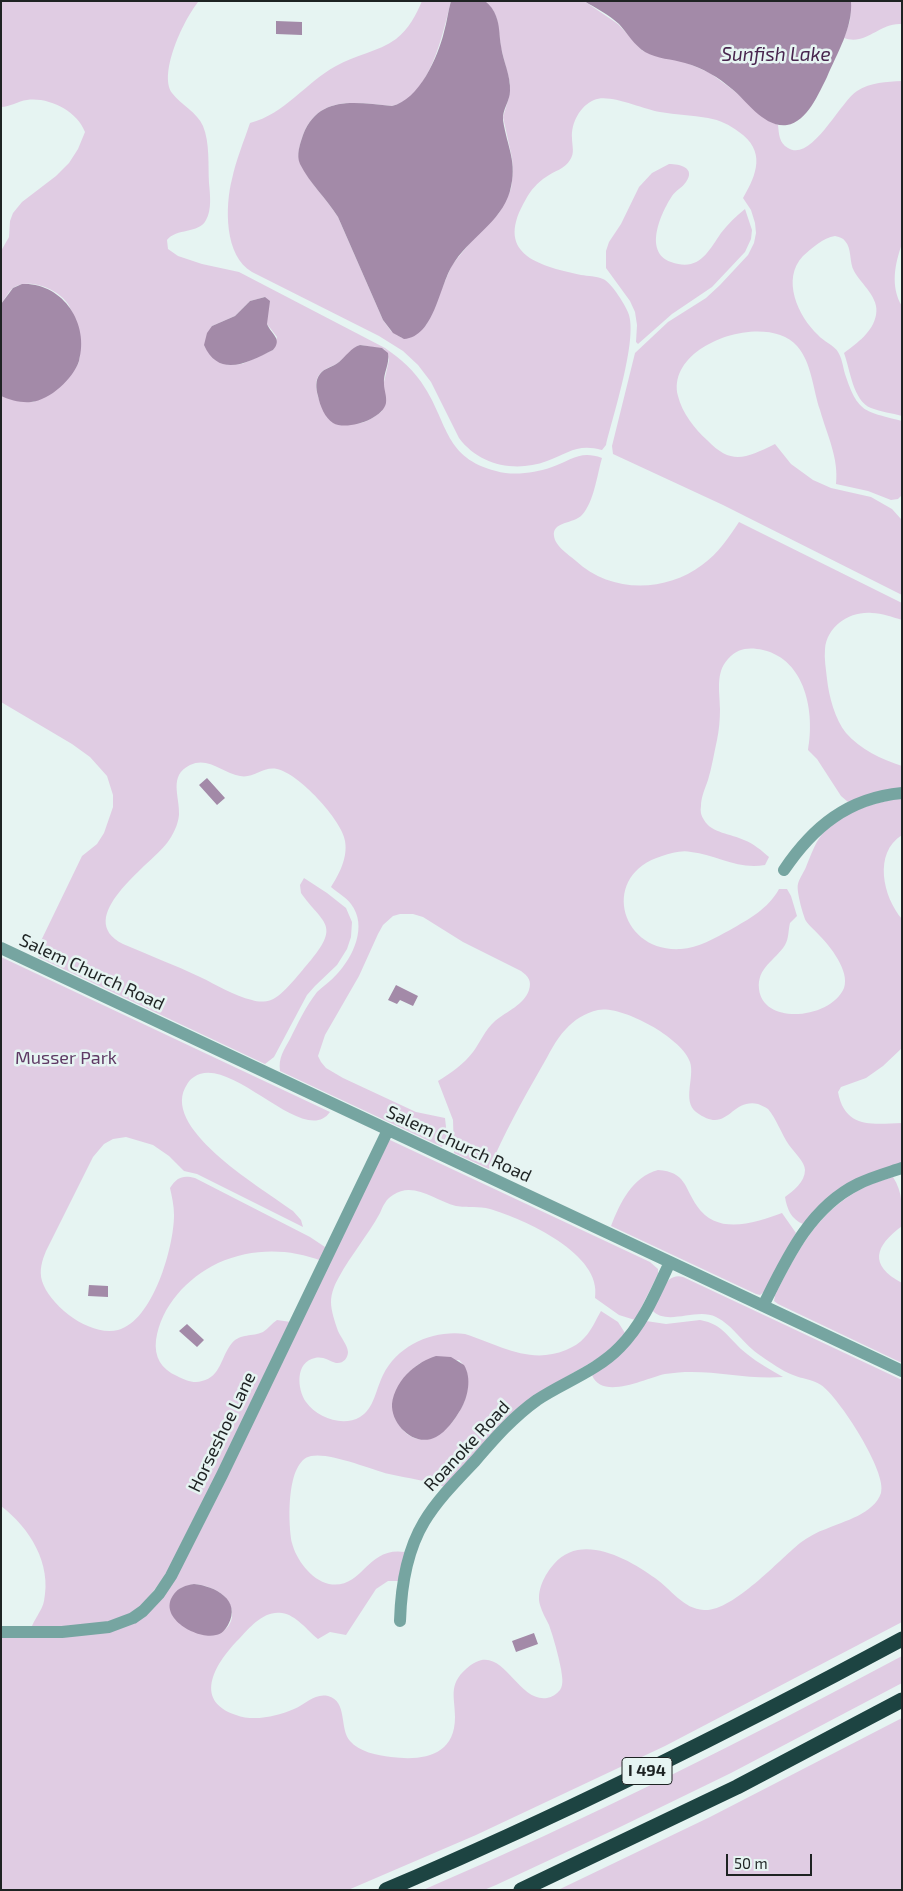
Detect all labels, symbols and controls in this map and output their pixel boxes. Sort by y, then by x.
water label: Sunfish Lake [721,44,831,66]
street label: Salem Church Road [16,929,168,1015]
park label: Musser Park [15,1047,117,1069]
street label: Salem Church Road [383,1101,535,1187]
street label: Horseshoe Lane [184,1368,260,1496]
street label: Roanoke Road [420,1396,514,1496]
road number: I 494 [622,1758,672,1784]
scale bar [728,1844,814,1876]
text: 50 m [734,1854,768,1872]

